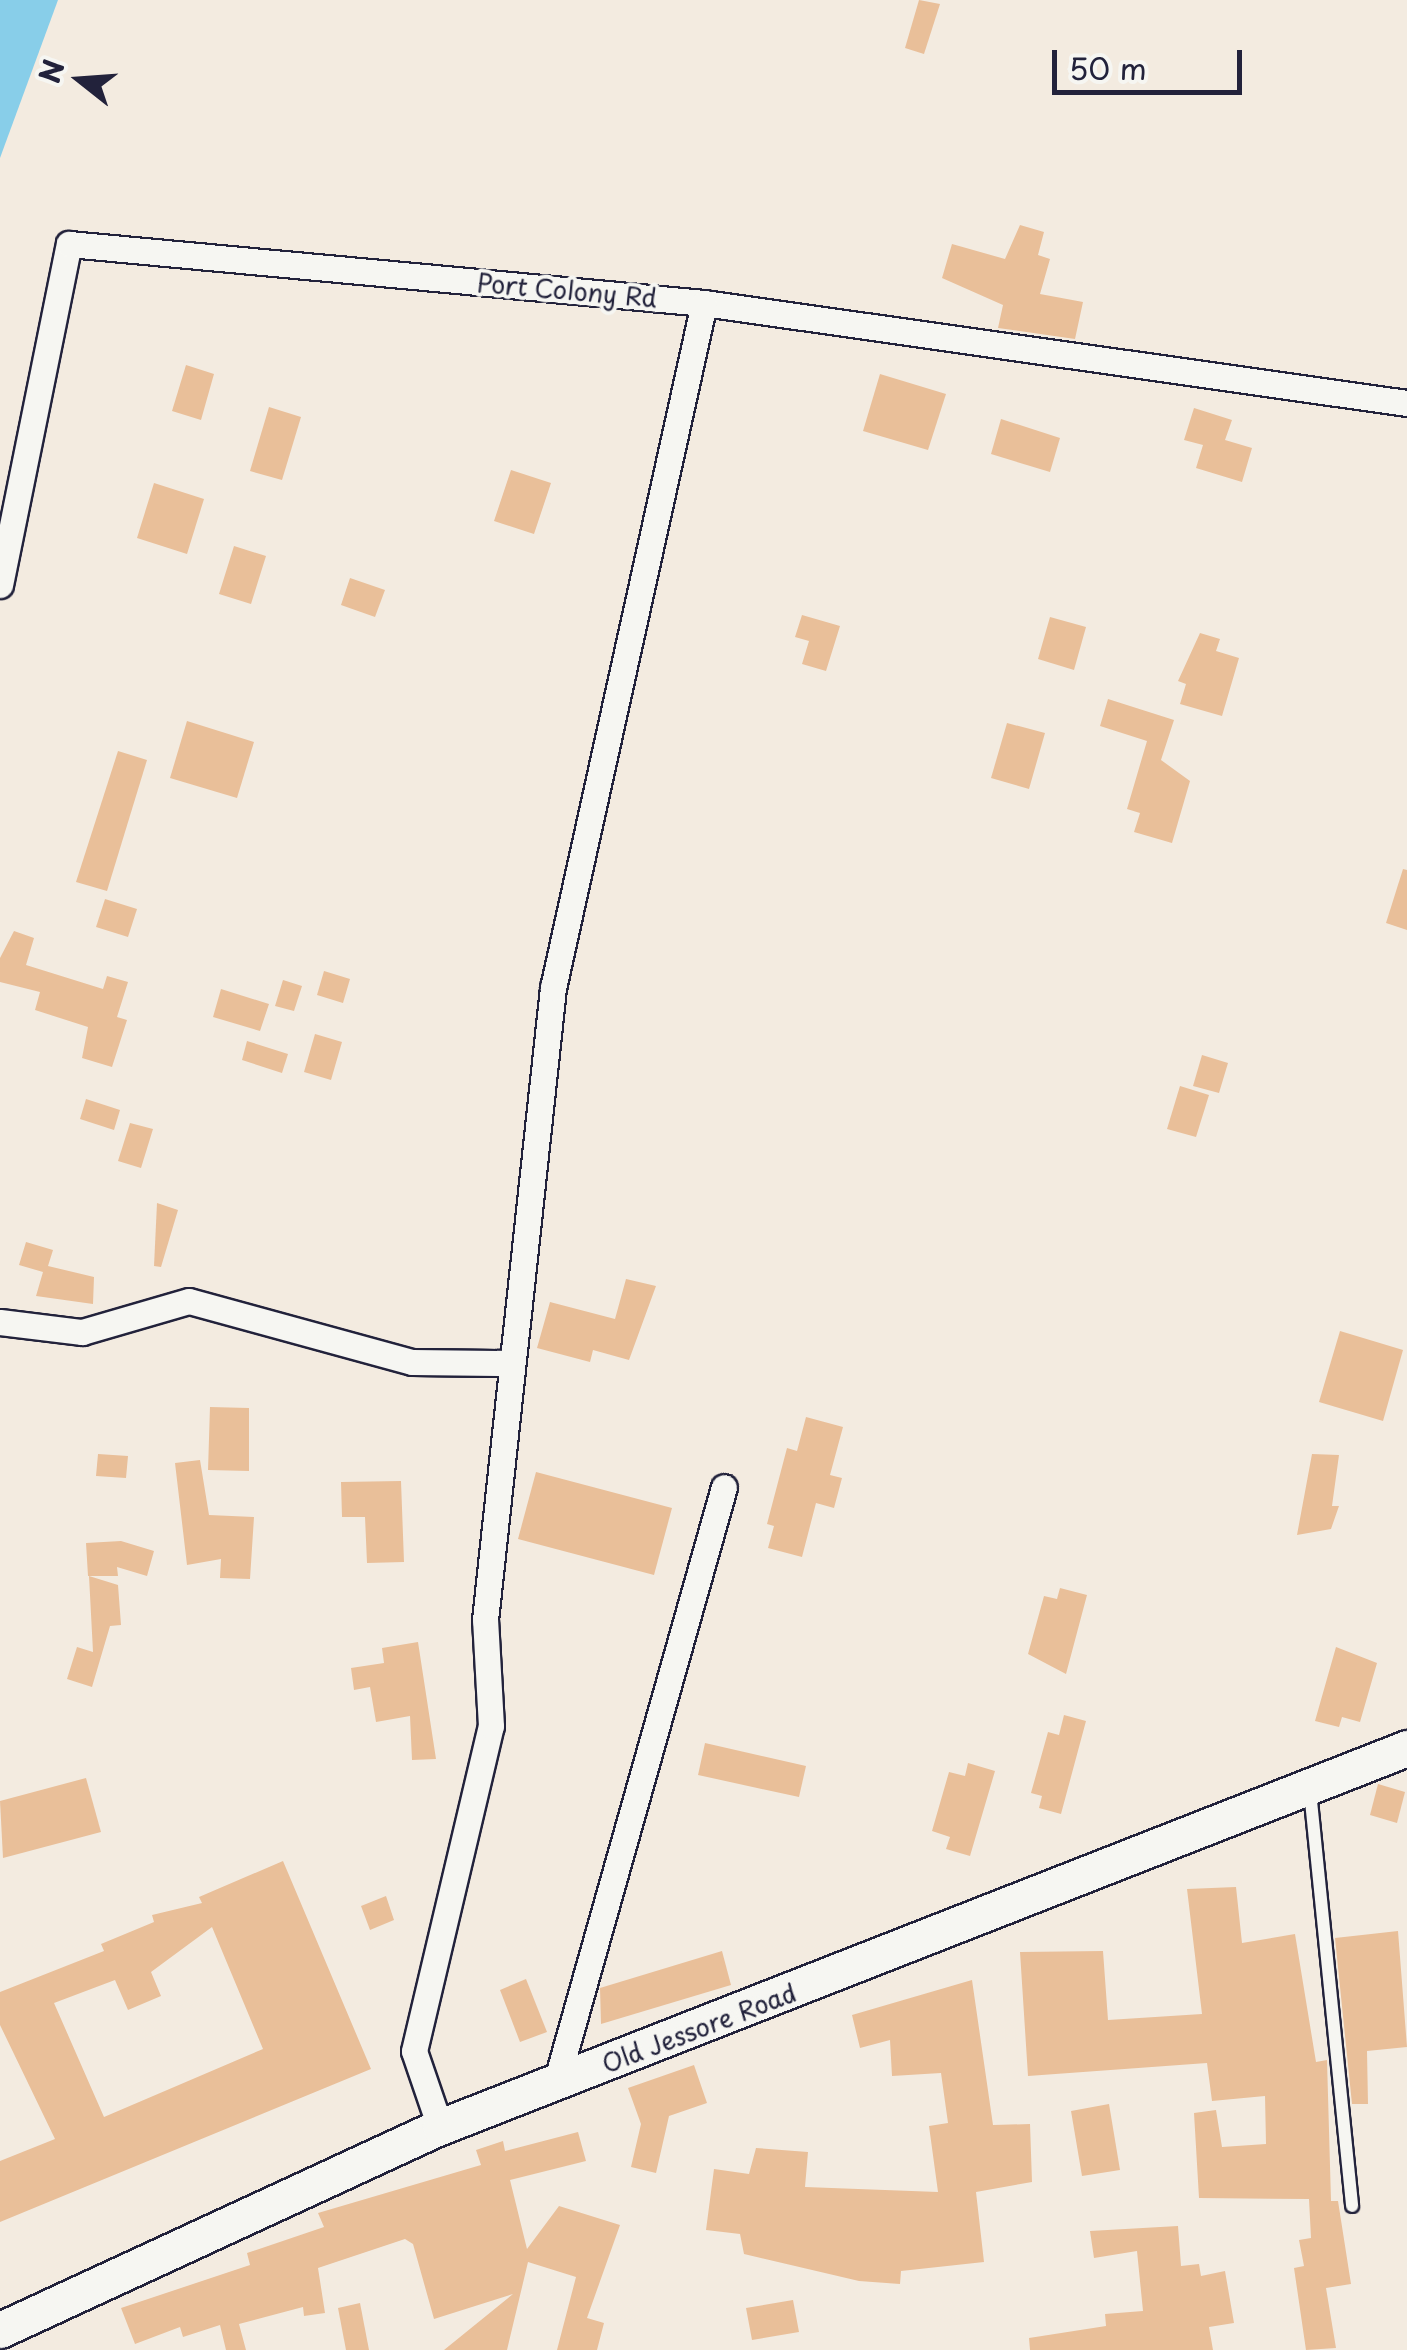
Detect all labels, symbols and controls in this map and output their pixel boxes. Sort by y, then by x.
north arrow [30,30,130,130]
scale bar [1057,30,1247,92]
text: 50 m [1069,45,1147,90]
text: N [27,54,75,88]
street label: Port Colony Rd [476,267,658,313]
street label: Old Jessore Road [597,1977,801,2079]

